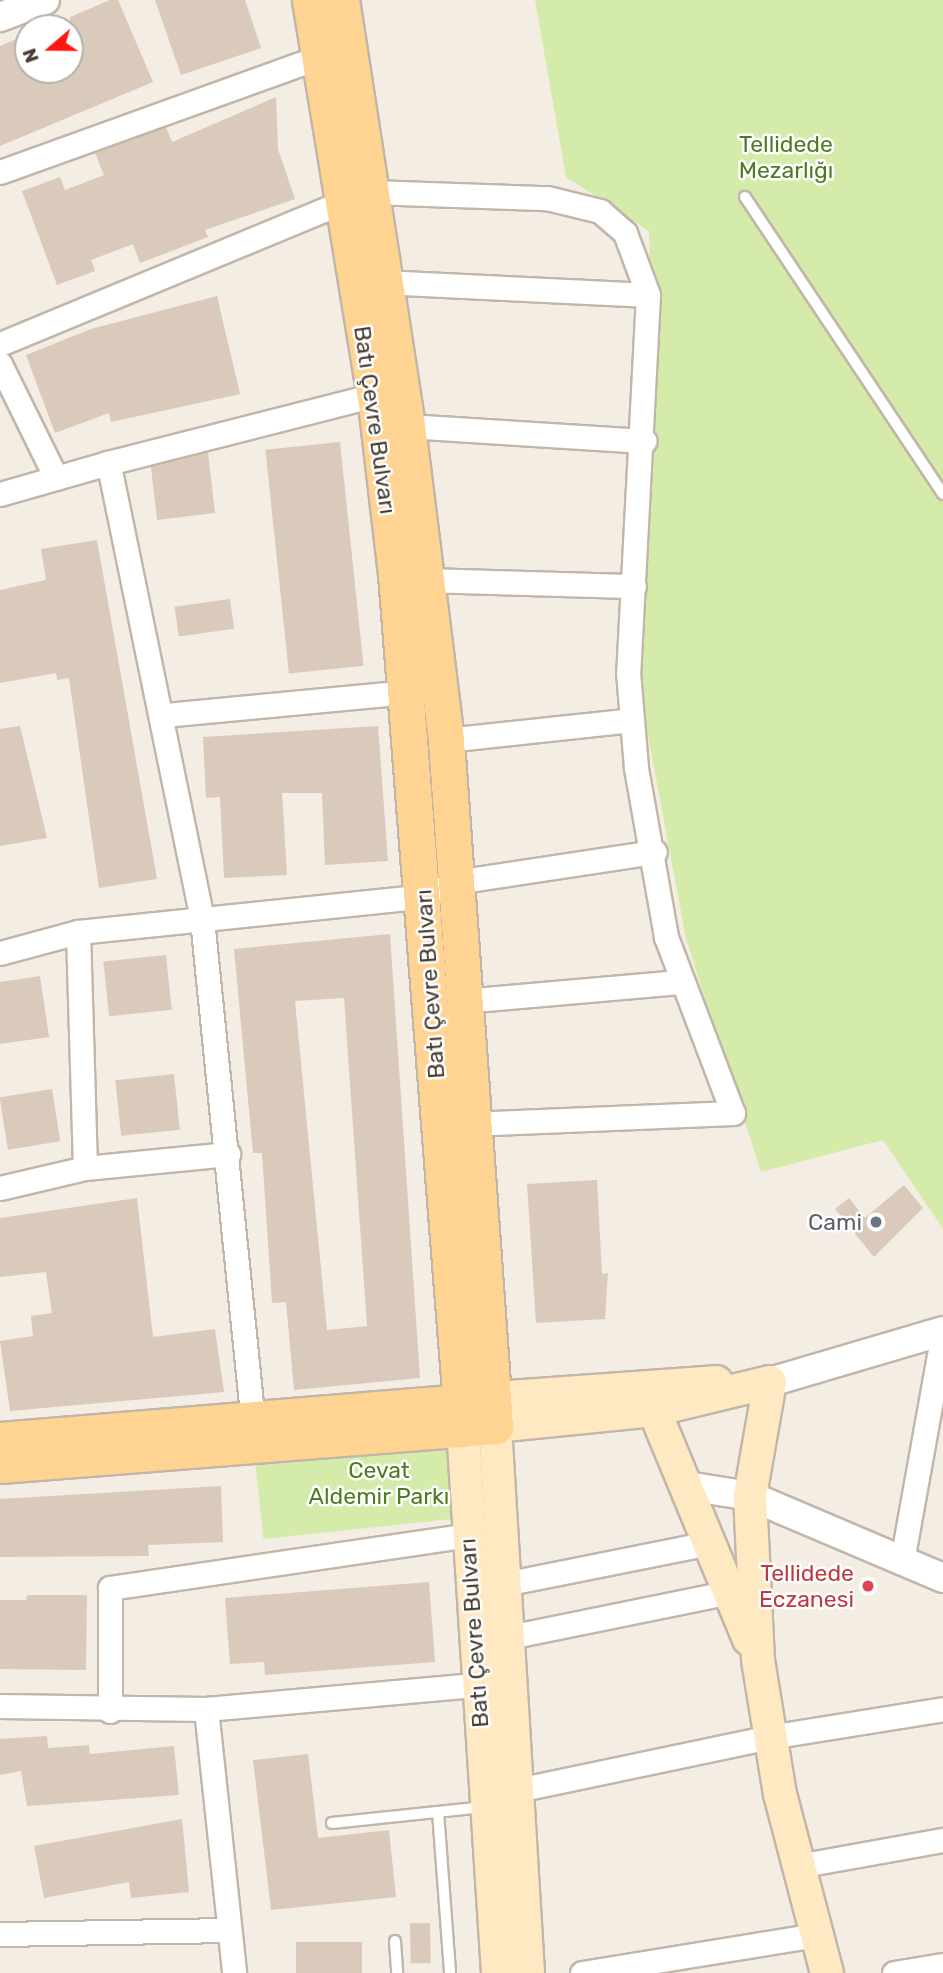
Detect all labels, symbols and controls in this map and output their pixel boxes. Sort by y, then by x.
north arrow [14,14,84,84]
text: N [18,45,44,66]
park label: Tellidede Mezarlığı [739,130,833,184]
street label: Batı Çevre Bulvarı [348,324,402,516]
street label: Batı Çevre Bulvarı [410,888,450,1080]
place label: Cami [808,1208,862,1236]
marker: Cami [868,1214,884,1230]
park label: Cevat Aldemir Parkı [308,1456,450,1510]
street label: Batı Çevre Bulvarı [454,1537,494,1729]
place label: Tellidede Eczanesi [759,1559,854,1613]
marker: Tellidede Eczanesi [860,1578,876,1594]

